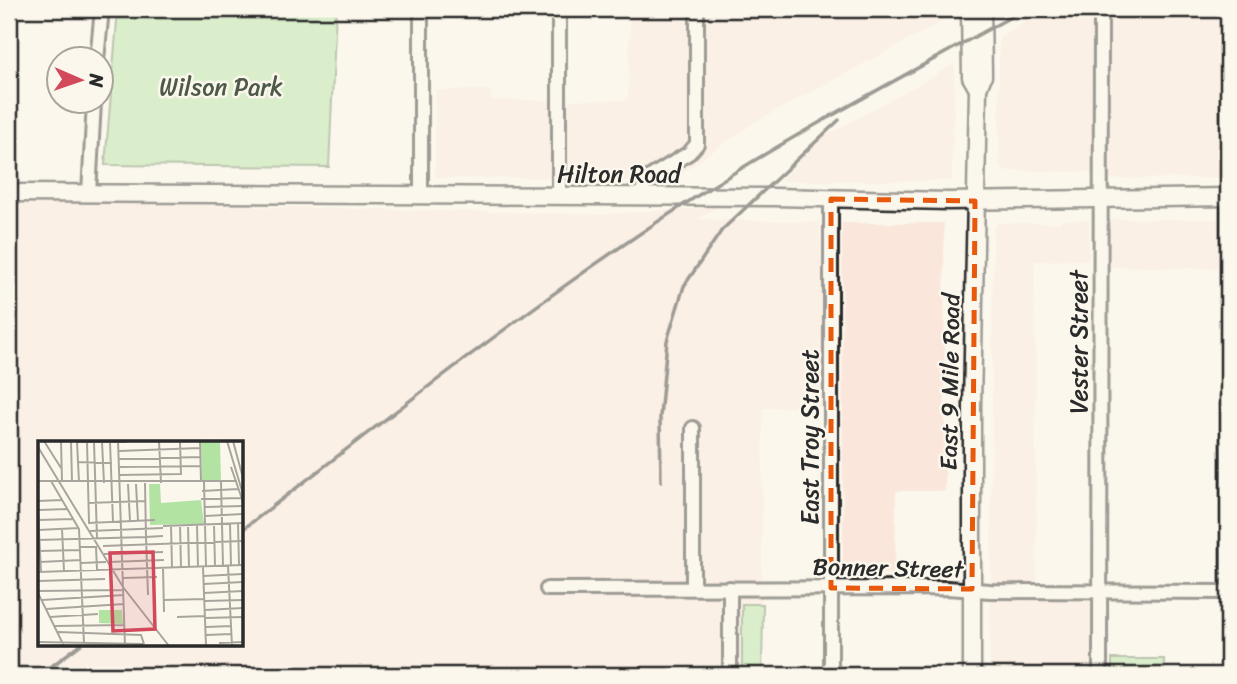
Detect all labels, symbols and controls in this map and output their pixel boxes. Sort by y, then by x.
north arrow [46,46,116,116]
park label: Wilson Park [159,66,283,108]
text: N [80,72,113,89]
street label: Hilton Road [557,153,683,195]
street label: Vester Street [1058,269,1100,414]
street label: East 9 Mile Road [927,291,973,471]
street label: East Troy Street [789,349,831,525]
inset map [38,441,243,646]
street label: Bonner Street [812,546,965,590]

